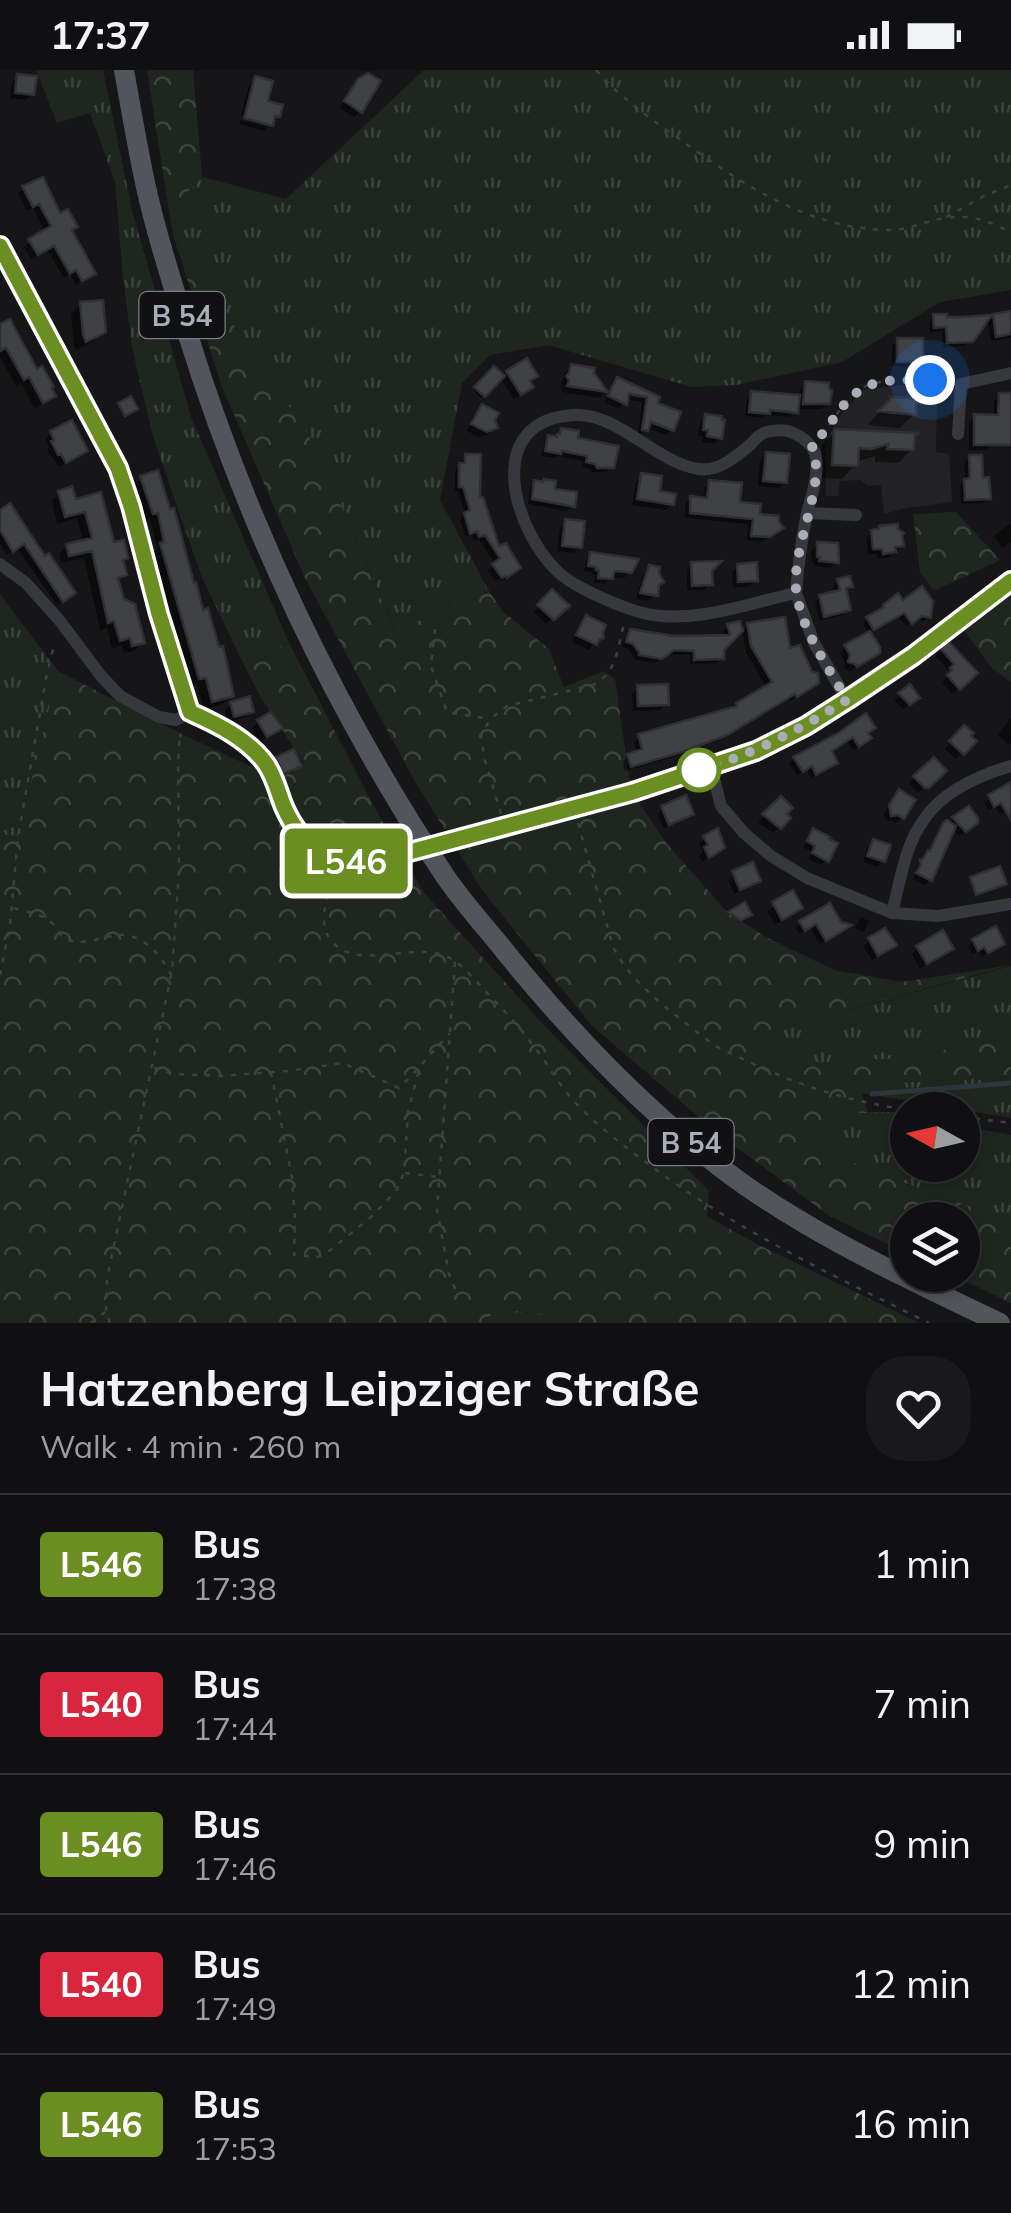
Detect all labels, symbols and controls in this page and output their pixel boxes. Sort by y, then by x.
text: 17:37 [50,11,151,59]
road number: B 54 [140,292,224,338]
your location [905,355,955,405]
unlabelled marker [678,749,720,791]
line badge: L546 [276,828,416,894]
text: L546 [305,839,387,883]
north arrow [890,1092,980,1182]
map controls [890,1092,980,1292]
road number: B 54 [648,1119,734,1165]
button: layers [890,1202,980,1292]
button: heart [866,1356,971,1461]
text: Hatzenberg Leipziger Straße [40,1358,700,1418]
text: Walk · 4 min · 260 m [40,1426,341,1466]
text: Bus [193,1520,261,1568]
text: 1 min [874,1540,971,1588]
text: L546 [60,1542,143,1586]
text: 17:38 [193,1568,277,1608]
text: Bus [193,1660,261,1708]
text: 7 min [874,1680,971,1728]
text: L540 [60,1682,143,1726]
text: 17:44 [193,1708,277,1748]
text: Bus [193,1800,261,1848]
text: 9 min [874,1820,971,1868]
text: L546 [60,1822,143,1866]
text: 17:46 [193,1848,277,1888]
text: Bus [193,1940,261,1988]
text: 12 min [851,1960,971,2008]
text: L540 [60,1962,143,2006]
text: 17:49 [193,1988,277,2028]
text: Bus [193,2080,261,2128]
text: 16 min [851,2100,971,2148]
text: L546 [60,2102,143,2146]
text: 17:53 [193,2128,277,2168]

